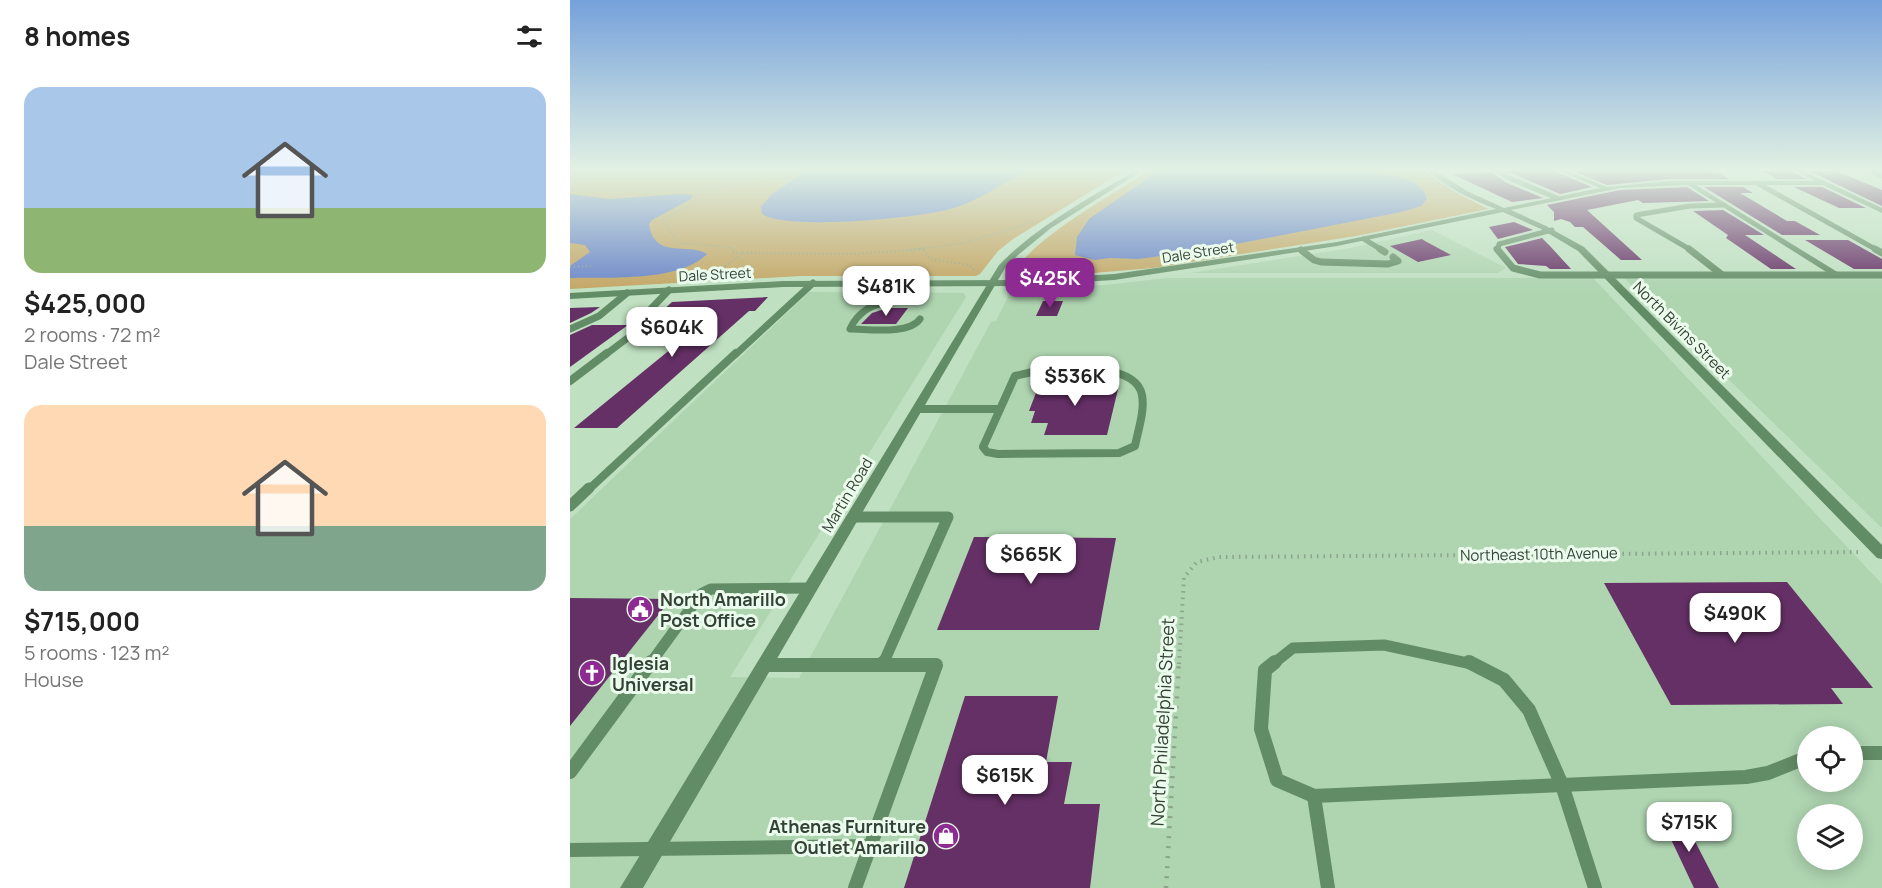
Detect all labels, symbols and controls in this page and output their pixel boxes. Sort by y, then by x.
text: 8 homes [24,18,130,54]
icon: filters [513,20,546,53]
icon: home [231,126,339,234]
street label: Dale Street [1161,237,1236,267]
pin: $425K [1008,258,1092,309]
street label: Dale Street [678,263,752,285]
text: $425K [1019,264,1081,291]
pin: $481K [844,266,928,317]
text: $481K [857,272,915,299]
street label: North Bivins Street [1629,277,1735,383]
text: $425,000 [24,285,146,321]
pin: $604K [630,307,714,358]
text: $604K [640,313,704,340]
text: 2 rooms · 72 m² [24,321,160,348]
text: Dale Street [24,348,128,375]
pin: $536K [1033,356,1117,407]
text: $536K [1044,362,1106,389]
icon: home [231,444,339,552]
street label: Martin Road [817,454,877,536]
pin: $665K [989,534,1073,585]
text: $665K [1000,540,1062,567]
street label: Northeast 10th Avenue [1460,542,1618,566]
place label: North Amarillo Post Office [660,587,786,632]
pin: $490K [1693,593,1777,644]
public building icon: North Amarillo Post Office [625,594,655,624]
text: $490K [1704,599,1766,626]
text: $715,000 [24,603,140,639]
street label: North Philadelphia Street [1145,617,1179,827]
text: 5 rooms · 123 m² [24,639,169,666]
place label: Iglesia Universal [612,651,694,696]
church icon: Iglesia Universal [577,658,607,688]
text: House [24,666,84,693]
map controls [1797,726,1863,870]
button: locate [1797,726,1863,792]
pin: $615K [963,755,1047,806]
text: $615K [976,761,1034,788]
pin: $715K [1647,802,1731,853]
button: layers [1797,804,1863,870]
text: $715K [1661,808,1717,835]
place label: Athenas Furniture Outlet Amarillo [769,814,926,859]
shop icon: Athenas Furniture Outlet Amarillo [931,821,961,851]

